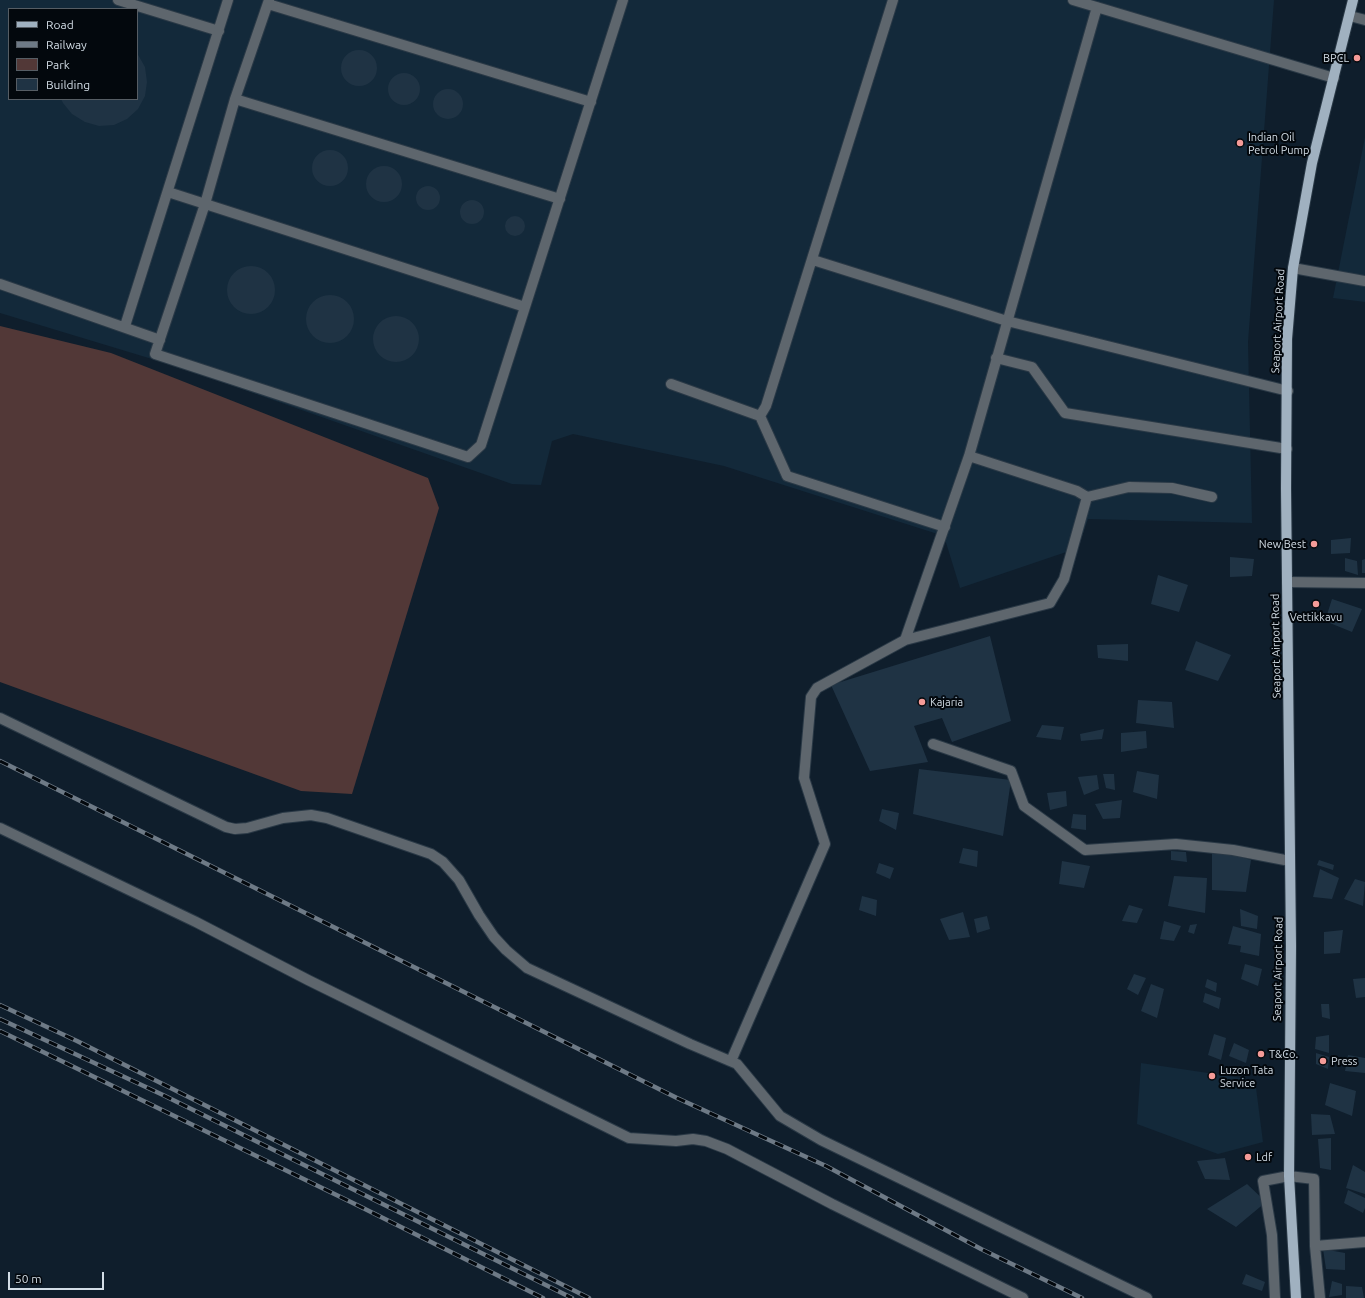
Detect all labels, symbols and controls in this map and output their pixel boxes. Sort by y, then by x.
legend [8,8,138,100]
text: Road [46,18,74,31]
text: Railway [46,38,87,51]
place label: BPCL [1323,51,1349,65]
marker: BPCL [1352,53,1362,63]
text: Park [46,58,70,71]
text: Building [46,78,90,91]
place label: Indian Oil Petrol Pump [1248,130,1310,156]
marker: Indian Oil Petrol Pump [1235,138,1245,148]
street label: Seaport Airport Road [1269,268,1287,374]
place label: New Best [1259,537,1306,551]
marker: New Best [1309,539,1319,549]
street label: Seaport Airport Road [1268,594,1284,698]
marker: Vettikkavu [1311,599,1321,609]
place label: Vettikkavu [1290,610,1342,624]
place label: Kajaria [930,695,963,709]
marker: Kajaria [917,697,927,707]
street label: Seaport Airport Road [1270,917,1286,1021]
place label: T&Co. [1269,1047,1298,1061]
marker: T&Co. [1256,1049,1266,1059]
place label: Press [1331,1054,1357,1068]
marker: Press [1318,1056,1328,1066]
place label: Luzon Tata Service [1220,1063,1273,1089]
marker: Luzon Tata Service [1207,1071,1217,1081]
place label: Ldf [1256,1150,1272,1164]
marker: Ldf [1243,1152,1253,1162]
scale bar [10,1264,106,1290]
text: 50 m [15,1272,42,1285]

